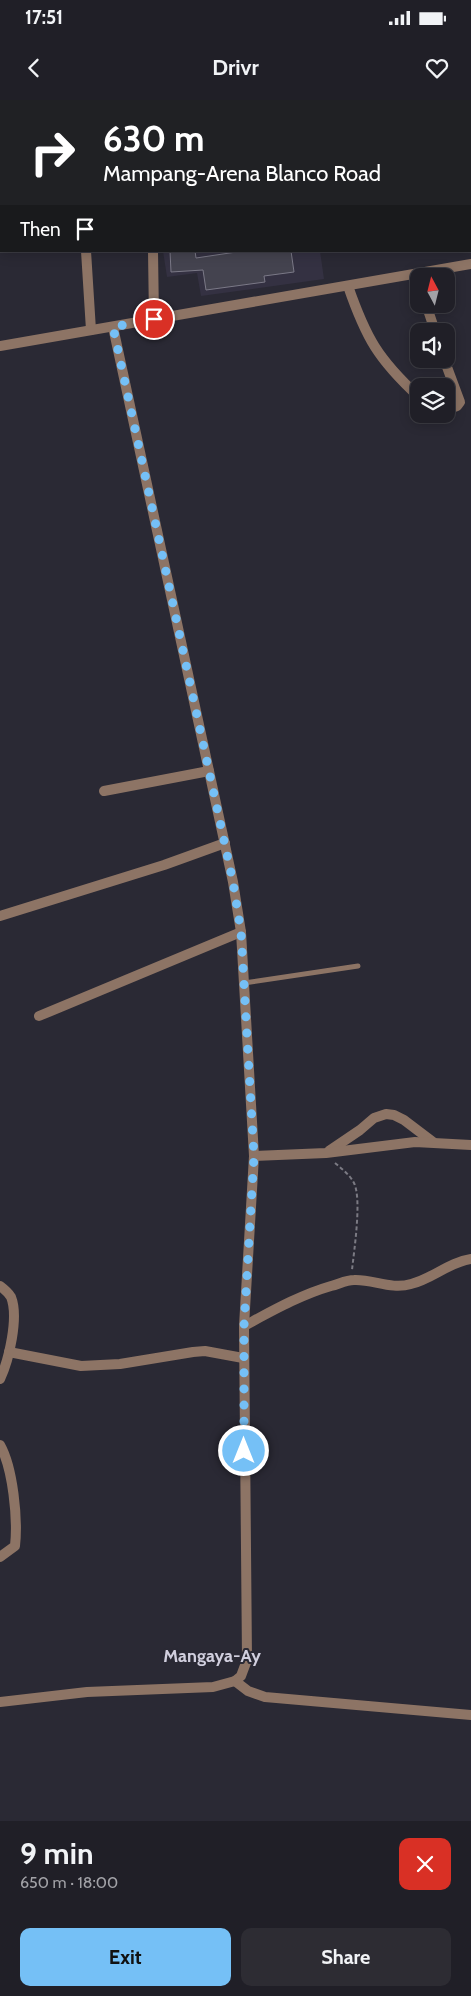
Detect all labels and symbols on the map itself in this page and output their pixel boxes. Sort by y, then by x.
north arrow [410,268,455,312]
pin [133,298,175,340]
position arrow [217,1424,269,1476]
district label: Mangaya-Ay [163,1645,261,1667]

